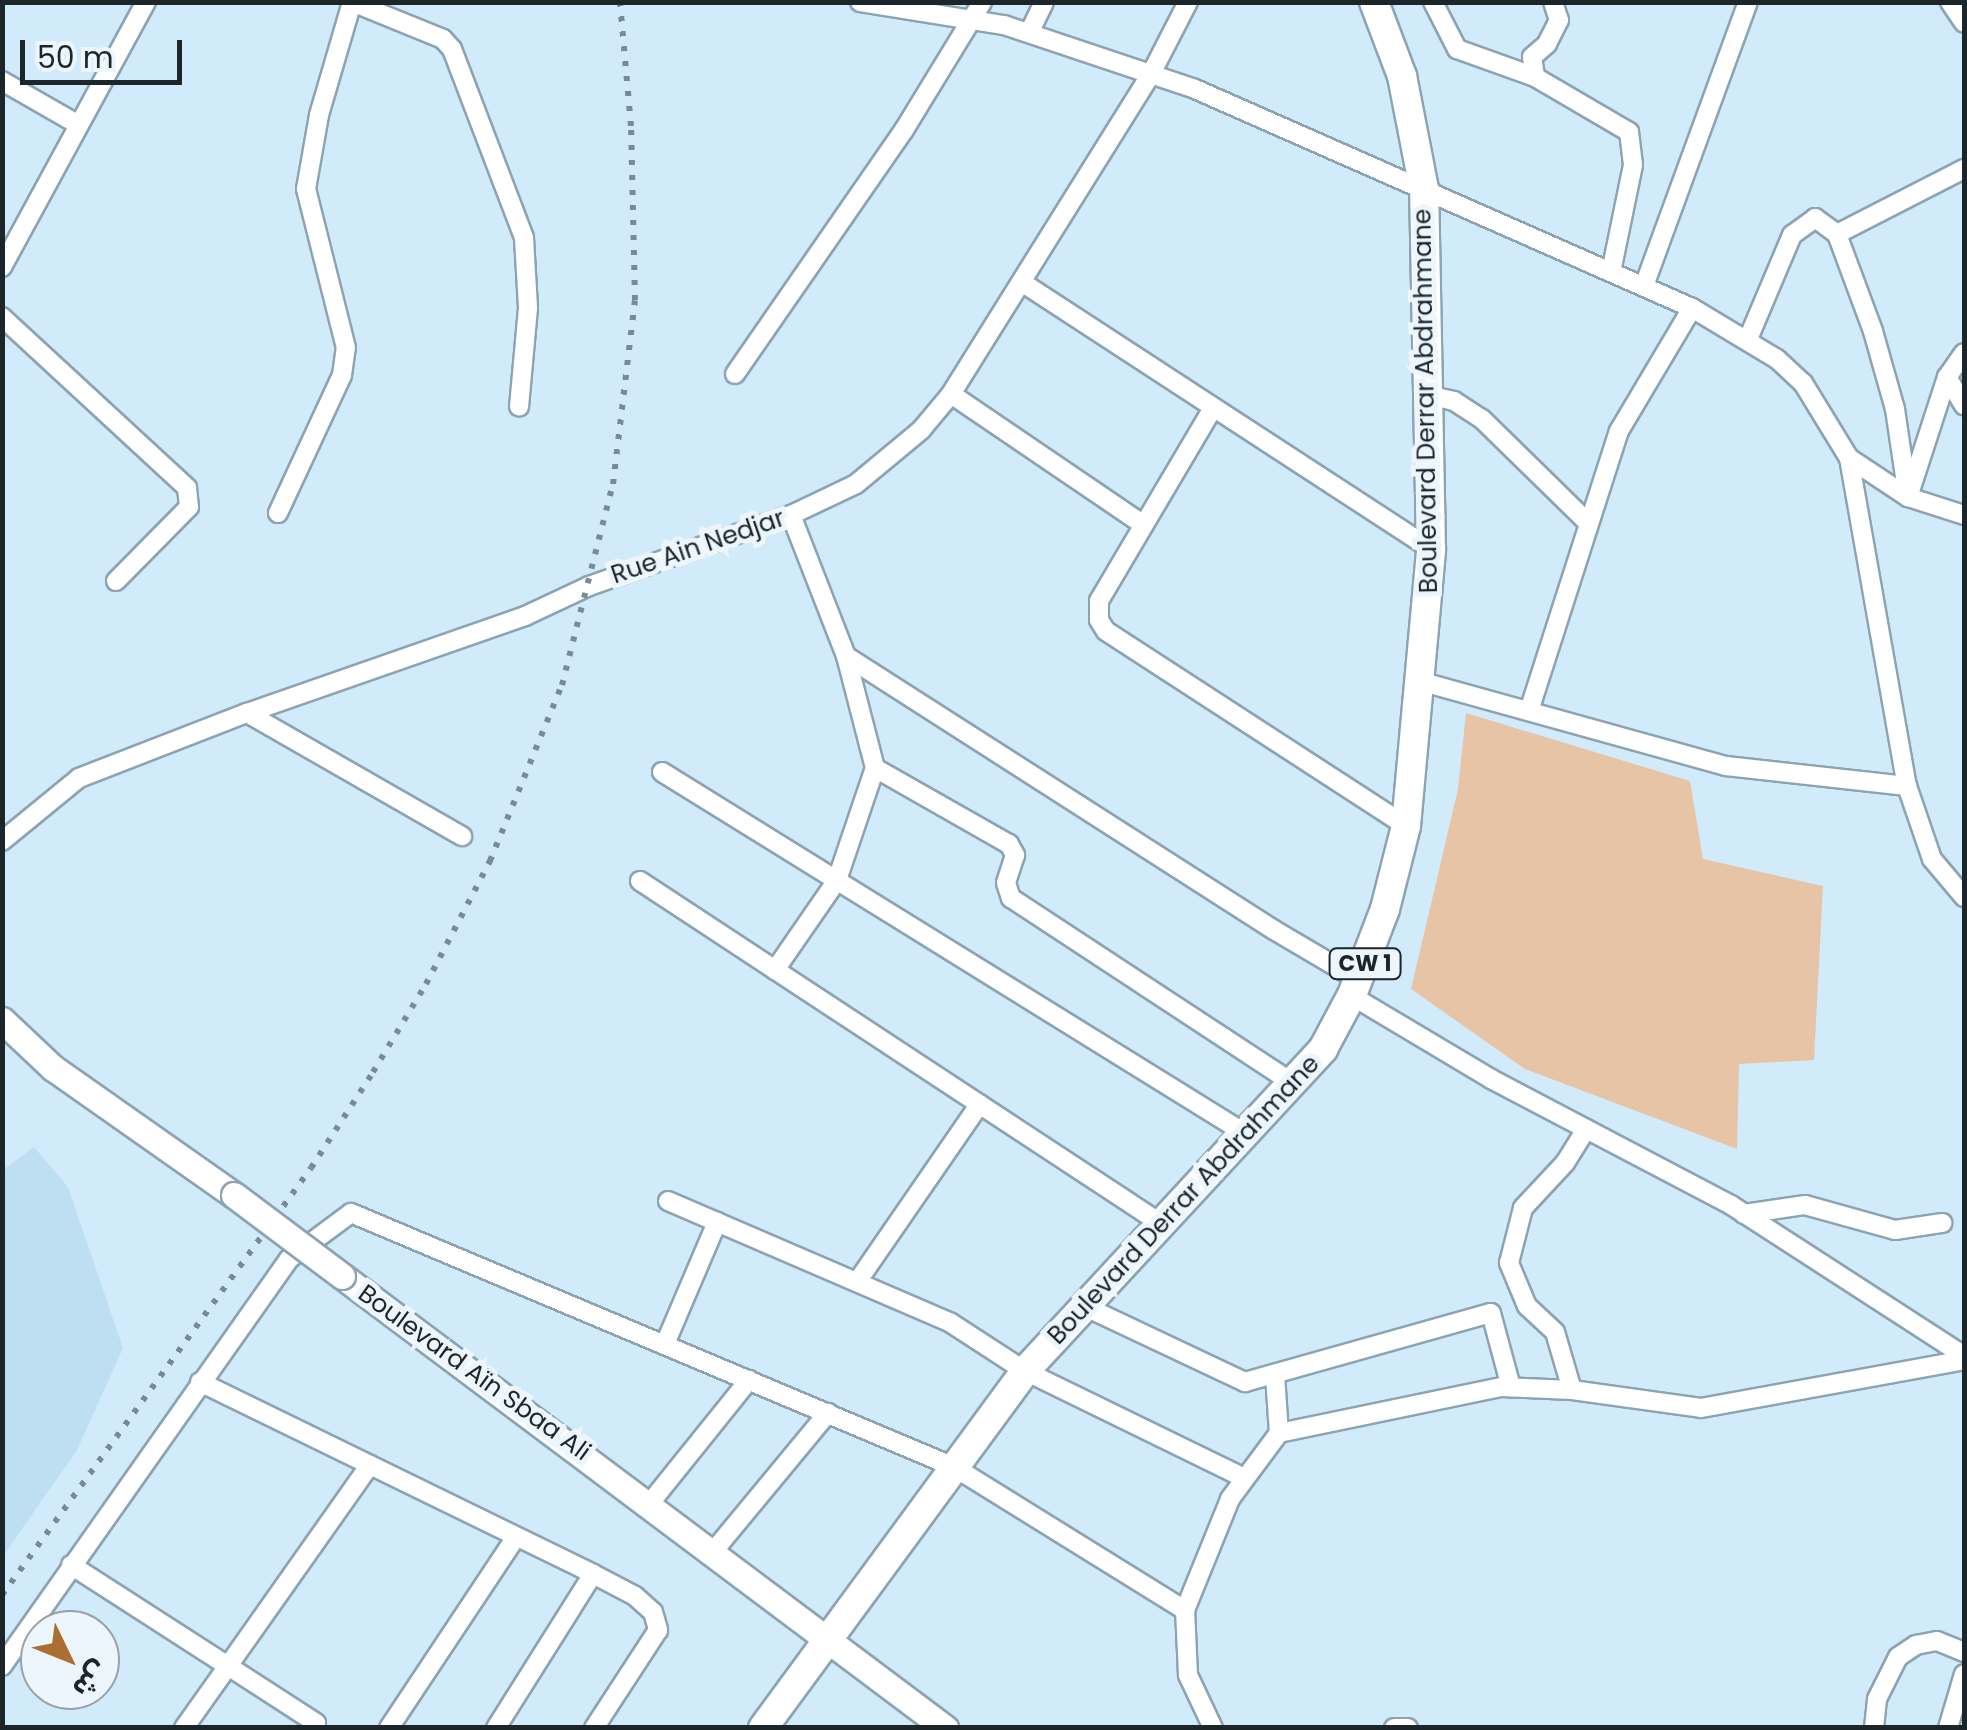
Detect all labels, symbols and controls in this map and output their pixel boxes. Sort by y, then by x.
scale bar [25,20,188,82]
text: 50 m [37,36,114,79]
street label: Boulevard Derrar Abdrahmane [1408,208,1444,594]
street label: Rue Ain Nedjar [607,503,789,591]
road number: CW 1 [1328,947,1402,981]
street label: Boulevard Derrar Abdrahmane [1042,1049,1326,1351]
street label: Boulevard Aïn Sbaa Ali [352,1279,596,1467]
north arrow [20,1610,120,1710]
text: ش [63,1652,118,1707]

